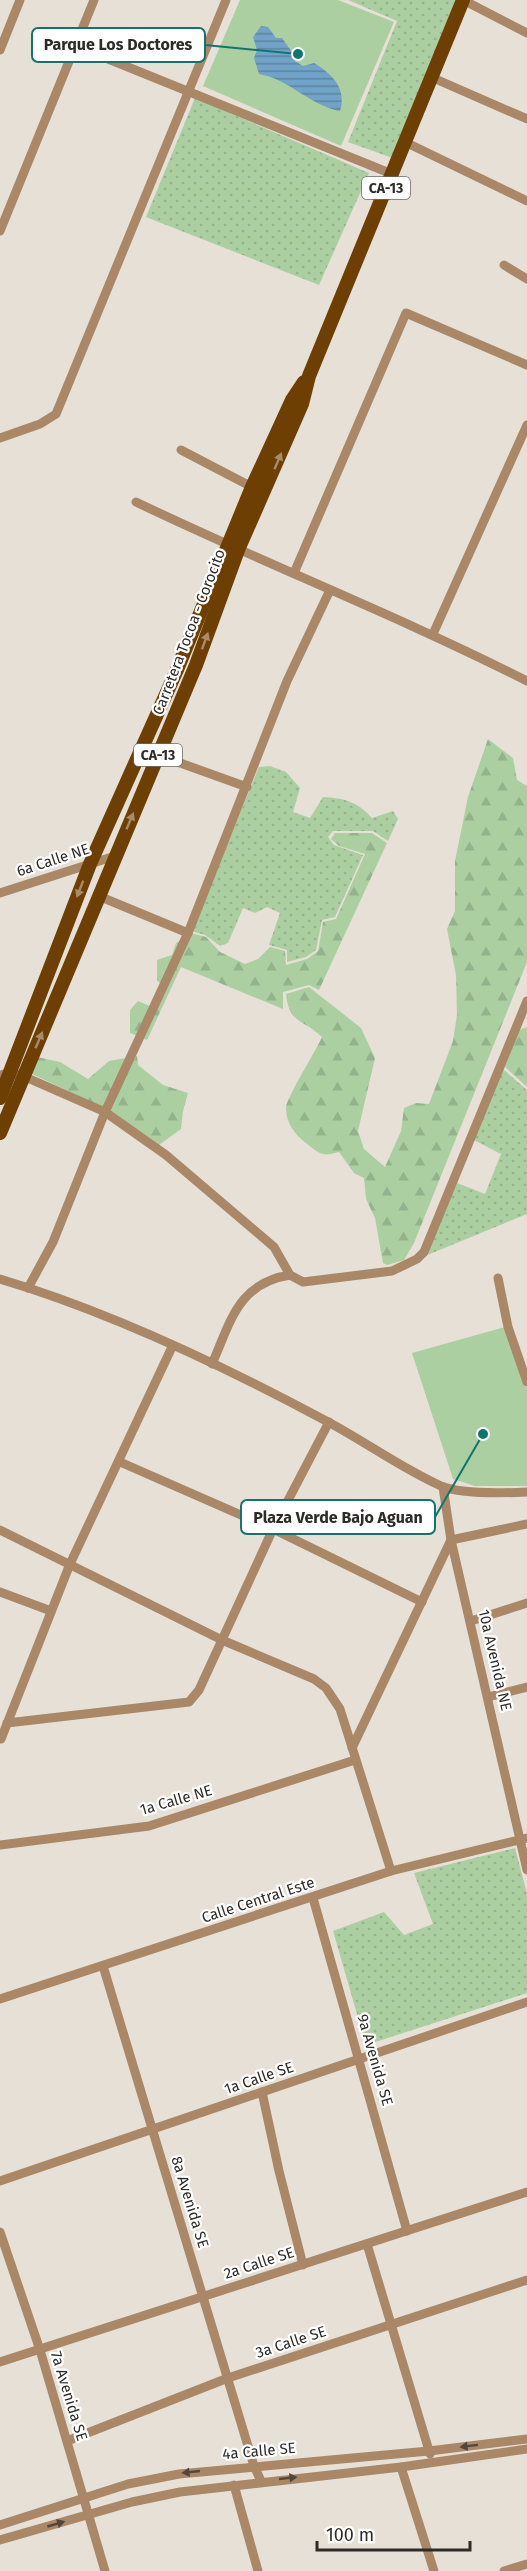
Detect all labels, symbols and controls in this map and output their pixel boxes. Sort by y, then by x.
callout: Parque Los Doctores [32,28,205,62]
text: Parque Los Doctores [44,35,193,54]
road number: CA-13 [362,177,410,199]
one-way arrow [273,451,283,469]
street label: Carretera Tocoa - Corocito [149,547,229,717]
one-way arrow [200,632,210,650]
road number: CA-13 [134,744,182,766]
one-way arrow [125,812,135,830]
street label: 6a Calle NE [14,840,92,880]
one-way arrow [75,880,85,898]
one-way arrow [34,1030,44,1048]
callout: Plaza Verde Bajo Aguan [241,1500,435,1534]
text: Plaza Verde Bajo Aguan [253,1508,423,1527]
street label: 10a Avenida NE [475,1608,515,1712]
street label: 1a Calle NE [138,1781,214,1819]
street label: Calle Central Este [199,1873,317,1927]
street label: 9a Avenida SE [353,2012,397,2108]
street label: 1a Calle SE [222,2058,296,2098]
street label: 8a Avenida SE [168,2154,212,2250]
street label: 2a Calle SE [222,2243,296,2283]
street label: 3a Calle SE [254,2322,328,2362]
street label: 7a Avenida SE [47,2349,91,2443]
street label: 4a Calle SE [222,2439,296,2463]
one-way arrow [459,2441,478,2451]
one-way arrow [182,2468,201,2477]
one-way arrow [279,2473,298,2483]
scale bar [317,2514,470,2552]
one-way arrow [47,2519,65,2528]
text: 100 m [326,2524,374,2546]

